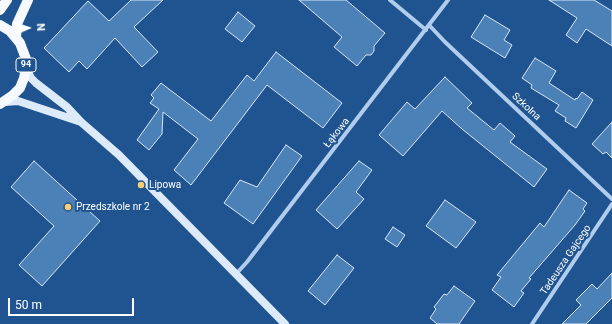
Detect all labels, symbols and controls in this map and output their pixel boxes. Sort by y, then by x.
north arrow [8,8,48,48]
text: N [34,23,47,32]
road number: 94 [16,58,36,72]
street label: Szkolna [509,91,543,123]
street label: Łąkowa [322,116,352,150]
place label: Lipowa [149,179,181,191]
marker: Lipowa [136,180,146,190]
place label: Przedszkole nr 2 [76,201,150,213]
marker: Przedszkole nr 2 [63,202,73,212]
street label: Tadeusza Gajcego [538,223,594,297]
scale bar [10,290,136,316]
text: 50 m [15,298,42,312]

